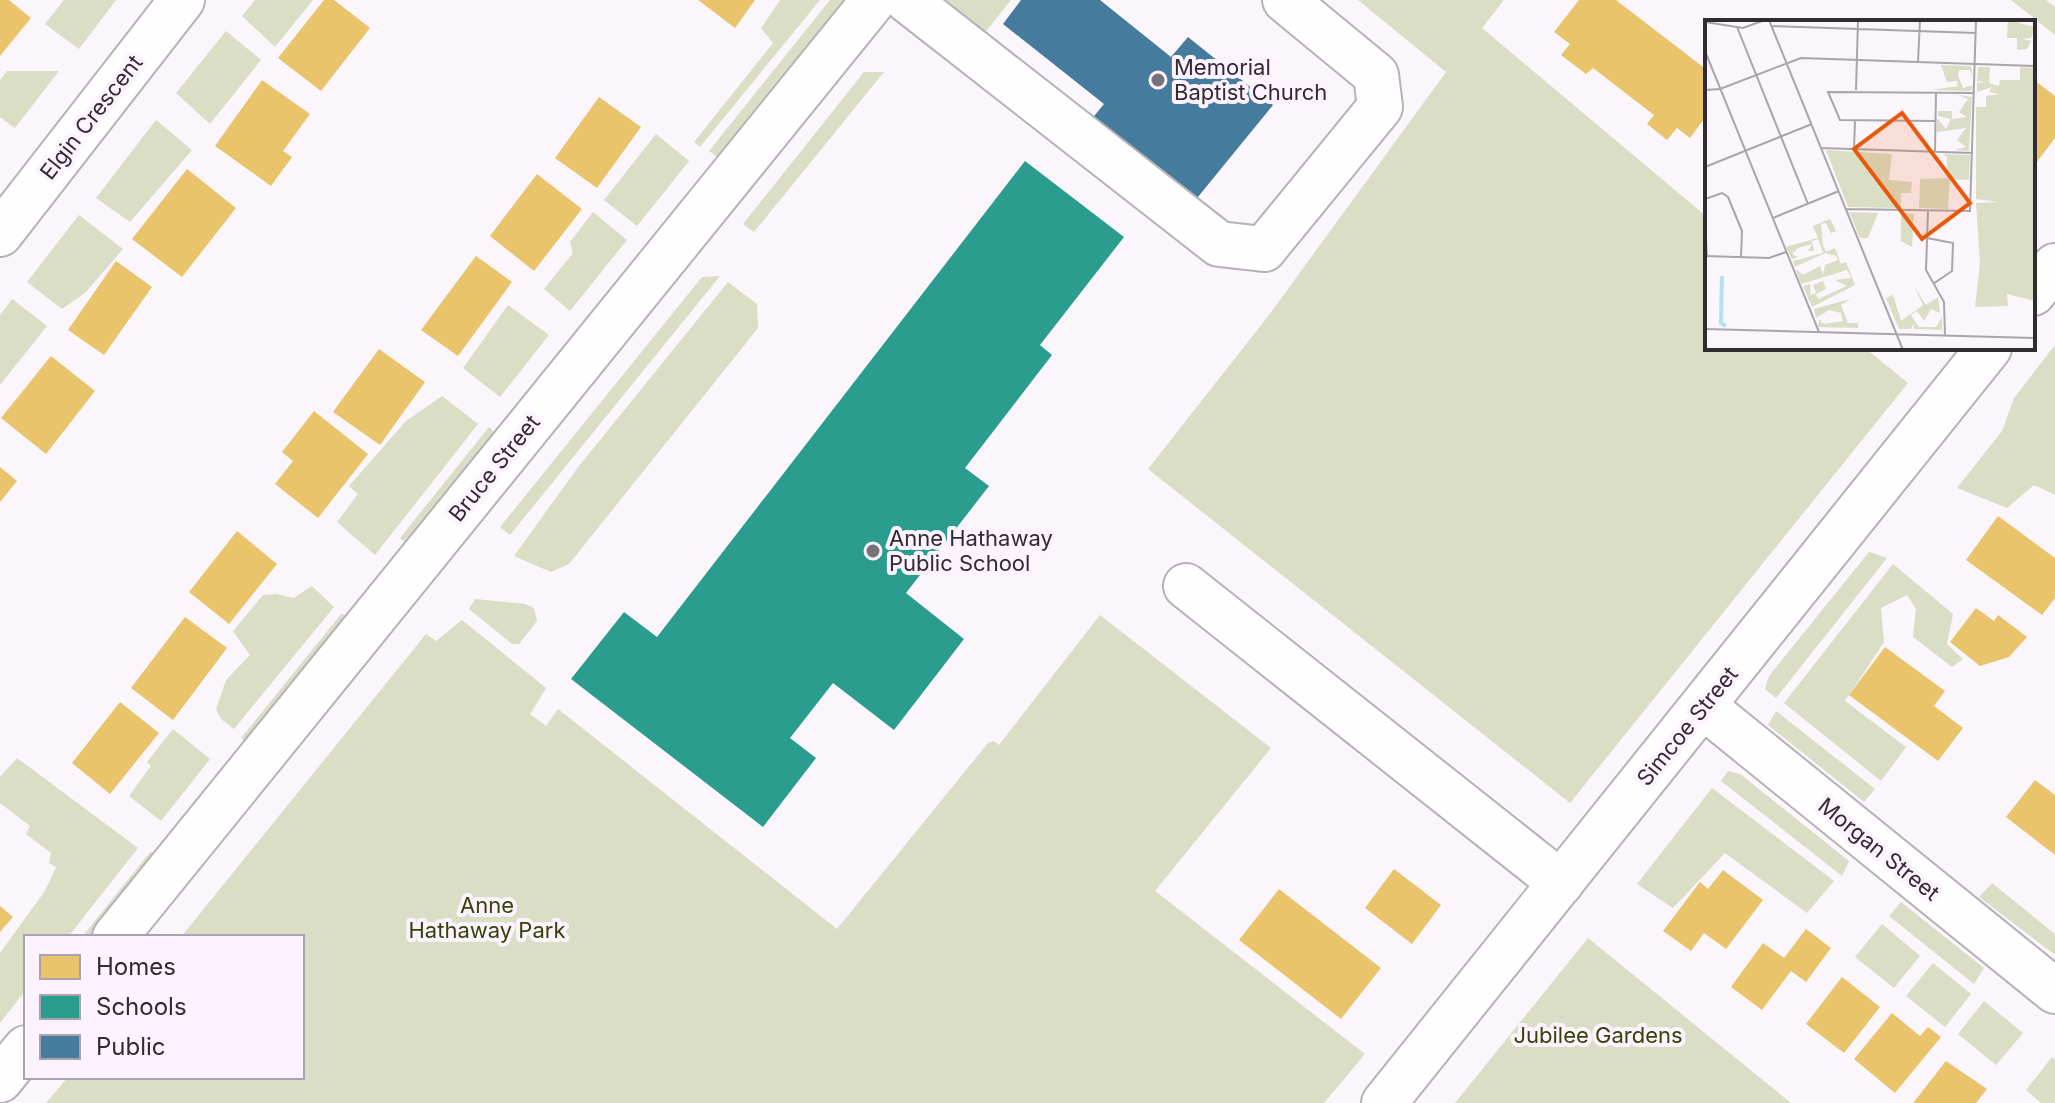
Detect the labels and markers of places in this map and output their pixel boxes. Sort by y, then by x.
place label: Memorial Baptist Church [1174,54,1327,105]
marker: Memorial Baptist Church [1149,71,1167,89]
place label: Anne Hathaway Public School [889,525,1053,576]
marker: Anne Hathaway Public School [864,542,882,560]

